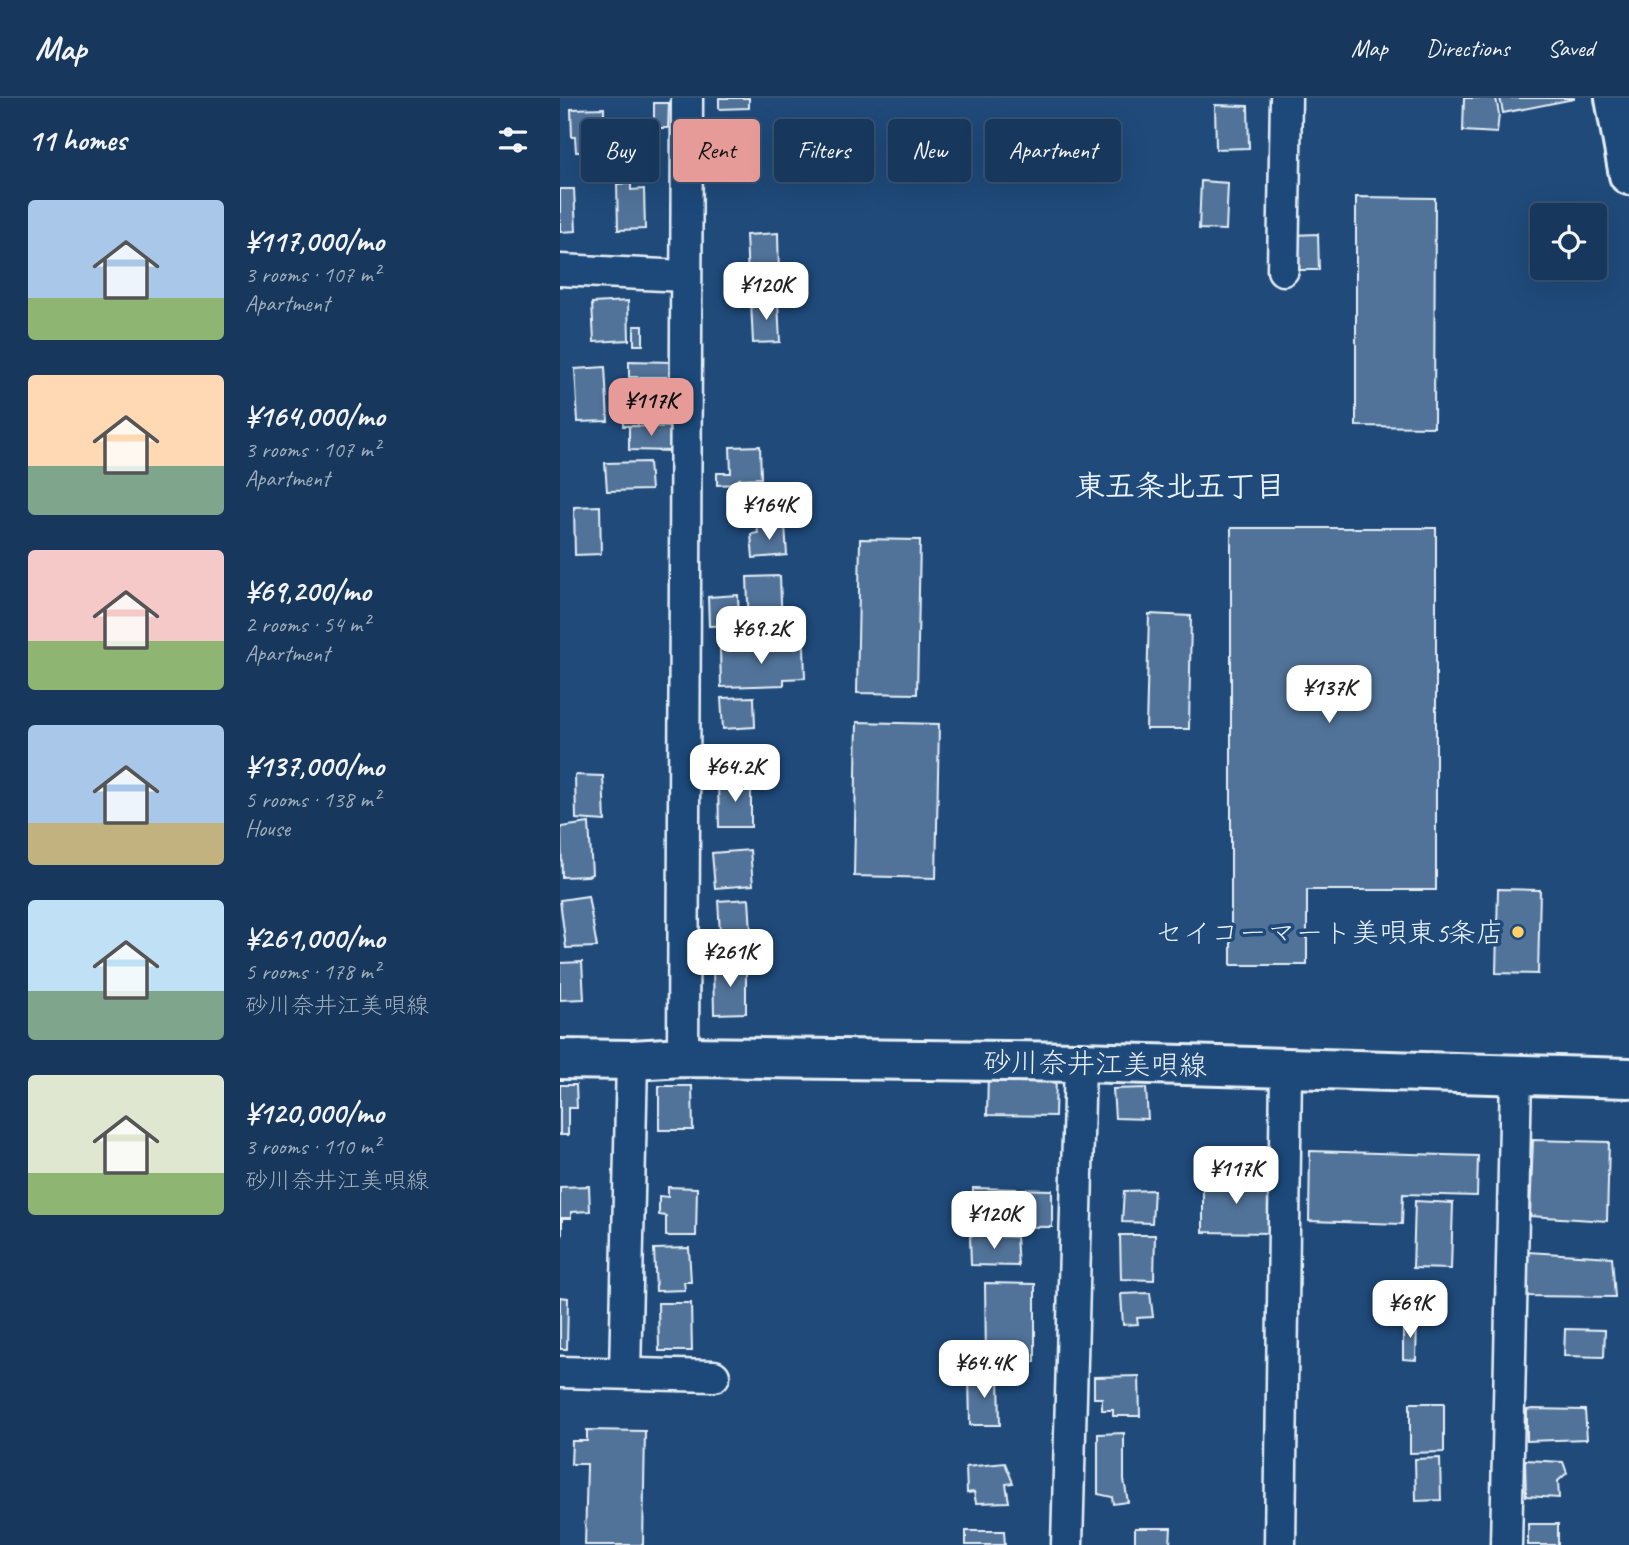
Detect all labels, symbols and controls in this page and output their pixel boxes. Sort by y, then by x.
text: Map [35,27,86,69]
text: Map [1351,33,1388,63]
text: Directions [1426,33,1509,63]
text: Saved [1547,33,1594,63]
chip: Buy [581,119,659,182]
chip: Rent [673,119,760,182]
chip: Filters [774,119,874,182]
chip: New [888,119,971,182]
chip: Apartment [985,119,1121,182]
text: 11 homes [28,121,126,159]
icon: filters [494,121,532,159]
map controls [1530,203,1607,280]
button: locate [1530,203,1607,280]
text: ¥117,000/mo [245,222,384,260]
icon: home [84,228,168,312]
text: 3 rooms · 107 m² [245,260,380,289]
pin: ¥120K [717,262,815,322]
text: ¥120K [739,270,793,299]
text: Apartment [245,289,330,318]
pin: ¥117K [602,378,700,438]
text: ¥117K [625,386,678,415]
text: ¥164,000/mo [245,397,385,435]
icon: home [84,403,168,487]
text: 3 rooms · 107 m² [245,435,380,464]
text: Apartment [245,464,330,493]
district label: 東五条北五丁目 [1075,467,1285,505]
pin: ¥164K [720,482,818,542]
text: ¥164K [742,490,796,519]
text: ¥69,200/mo [245,572,371,610]
icon: home [84,578,168,662]
pin: ¥69.2K [704,606,818,666]
text: 2 rooms · 54 m² [245,610,369,639]
text: ¥69.2K [732,614,790,643]
text: Apartment [245,639,330,668]
pin: ¥137K [1280,666,1378,725]
text: ¥137K [1303,673,1356,702]
pin: ¥64.2K [678,744,792,804]
text: ¥137,000/mo [245,747,384,785]
text: ¥64.2K [706,752,764,781]
icon: home [84,753,168,837]
text: 5 rooms · 138 m² [245,785,380,814]
text: House [245,814,290,843]
place label: セイコーマート美唄東5条店 [1155,915,1504,950]
text: ¥261,000/mo [245,919,385,957]
marker: セイコーマート美唄東5条店 [1510,924,1526,940]
icon: home [84,928,168,1012]
pin: ¥261K [681,930,779,989]
text: ¥261K [703,937,757,966]
text: 5 rooms · 178 m² [245,957,380,986]
text: 砂川奈井江美唄線 [245,991,429,1020]
street label: 砂川奈井江美唄線 [983,1044,1207,1083]
text: ¥120,000/mo [245,1094,384,1132]
icon: home [84,1103,168,1187]
text: 3 rooms · 110 m² [245,1132,380,1161]
pin: ¥117K [1187,1146,1285,1206]
text: ¥117K [1210,1154,1263,1183]
text: 砂川奈井江美唄線 [245,1166,429,1195]
pin: ¥120K [945,1192,1043,1251]
text: ¥120K [967,1199,1021,1228]
pin: ¥69K [1369,1280,1451,1340]
text: ¥69K [1389,1288,1431,1317]
pin: ¥64.4K [927,1340,1041,1400]
text: ¥64.4K [955,1348,1013,1377]

